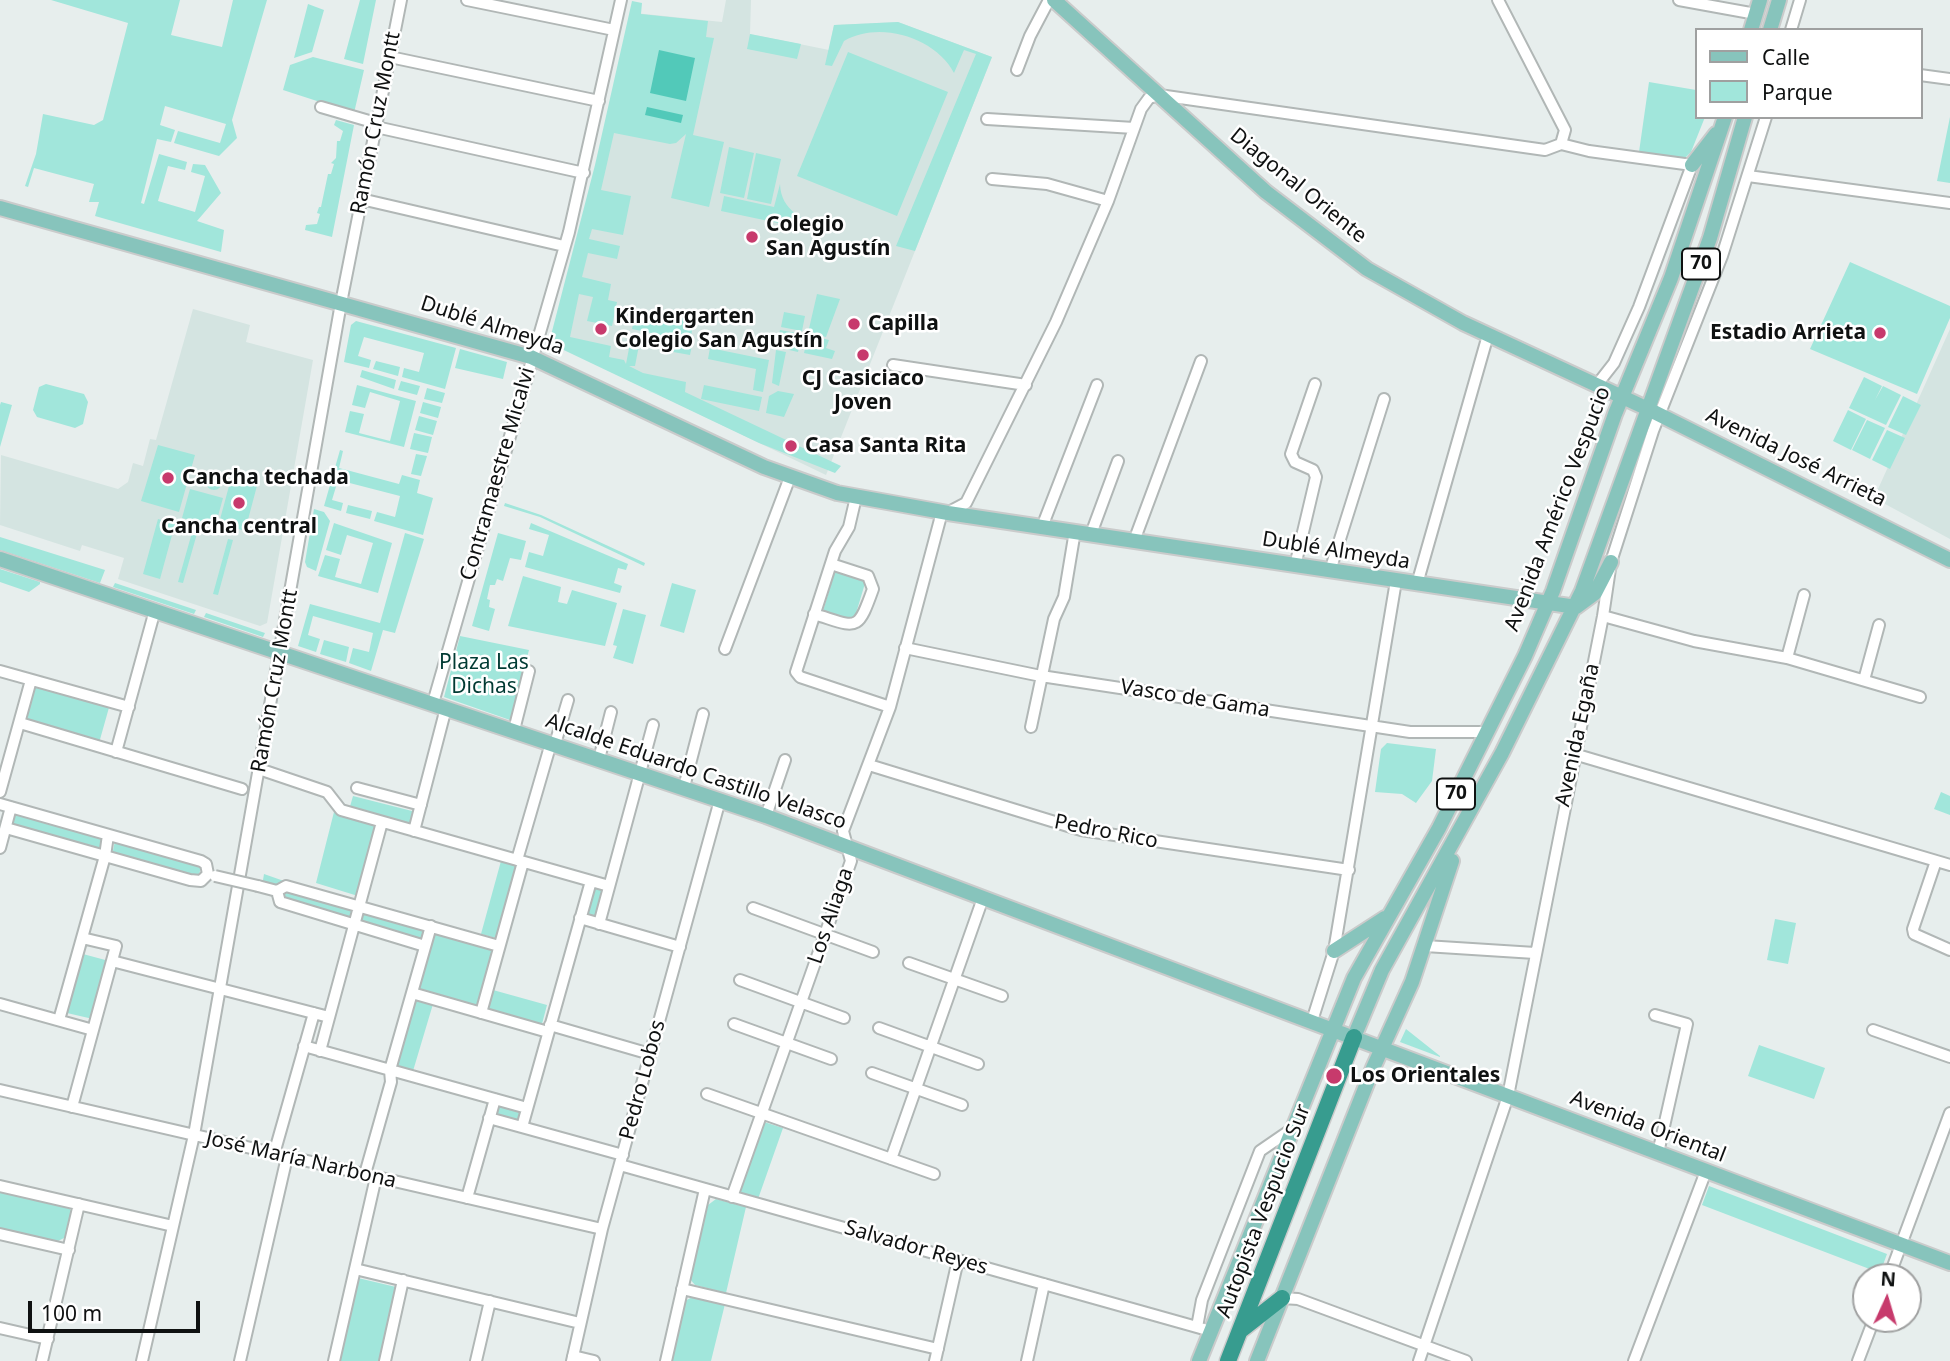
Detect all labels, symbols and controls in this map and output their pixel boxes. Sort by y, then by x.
legend [1694,28,1922,119]
street label: Ramón Cruz Montt [346,29,406,217]
text: Calle [1762,43,1810,71]
text: Parque [1762,78,1832,106]
street label: Diagonal Oriente [1225,123,1371,249]
place label: Colegio San Agustín [766,212,890,262]
marker: Colegio San Agustín [744,229,760,245]
road number: 70 [1682,248,1720,280]
street label: Dublé Almeyda [417,291,567,361]
place label: Kindergarten Colegio San Agustín [615,304,823,354]
place label: Capilla [868,311,939,337]
marker: Capilla [846,316,862,332]
place label: Estadio Arrieta [1710,320,1866,346]
marker: Kindergarten Colegio San Agustín [593,321,609,337]
marker: Estadio Arrieta [1872,325,1888,341]
marker: CJ Casiciaco Joven [855,347,871,363]
street label: Contramaestre Micalvi [455,364,541,584]
place label: CJ Casiciaco Joven [802,366,924,416]
street label: Avenida Américo Vespucio [1500,383,1616,635]
street label: Avenida José Arrieta [1702,403,1890,513]
place label: Casa Santa Rita [805,433,966,459]
marker: Casa Santa Rita [783,438,799,454]
place label: Cancha techada [182,465,349,491]
marker: Cancha techada [160,470,176,486]
marker: Cancha central [231,495,247,511]
place label: Cancha central [161,514,317,540]
street label: Dublé Almeyda [1260,527,1412,575]
street label: Ramón Cruz Montt [246,587,304,775]
park label: Plaza Las Dichas [439,650,529,700]
street label: Avenida Egaña [1551,661,1605,809]
street label: Vasco de Gama [1118,675,1272,723]
street label: Alcalde Eduardo Castillo Velasco [542,709,850,835]
road number: 70 [1437,778,1475,810]
street label: Pedro Rico [1052,810,1160,854]
street label: Los Aliaga [803,865,859,967]
street label: Pedro Lobos [615,1017,671,1143]
place label: Los Orientales [1350,1063,1500,1089]
marker: Los Orientales [1324,1066,1344,1086]
street label: Avenida Oriental [1567,1086,1729,1168]
street label: Autopista Vespucio Sur [1212,1101,1316,1321]
street label: José María Narbona [203,1126,399,1194]
street label: Salvador Reyes [841,1215,991,1281]
north arrow [1852,1263,1922,1333]
text: N [1880,1266,1897,1293]
scale bar [32,1288,203,1332]
text: 100 m [41,1299,102,1327]

